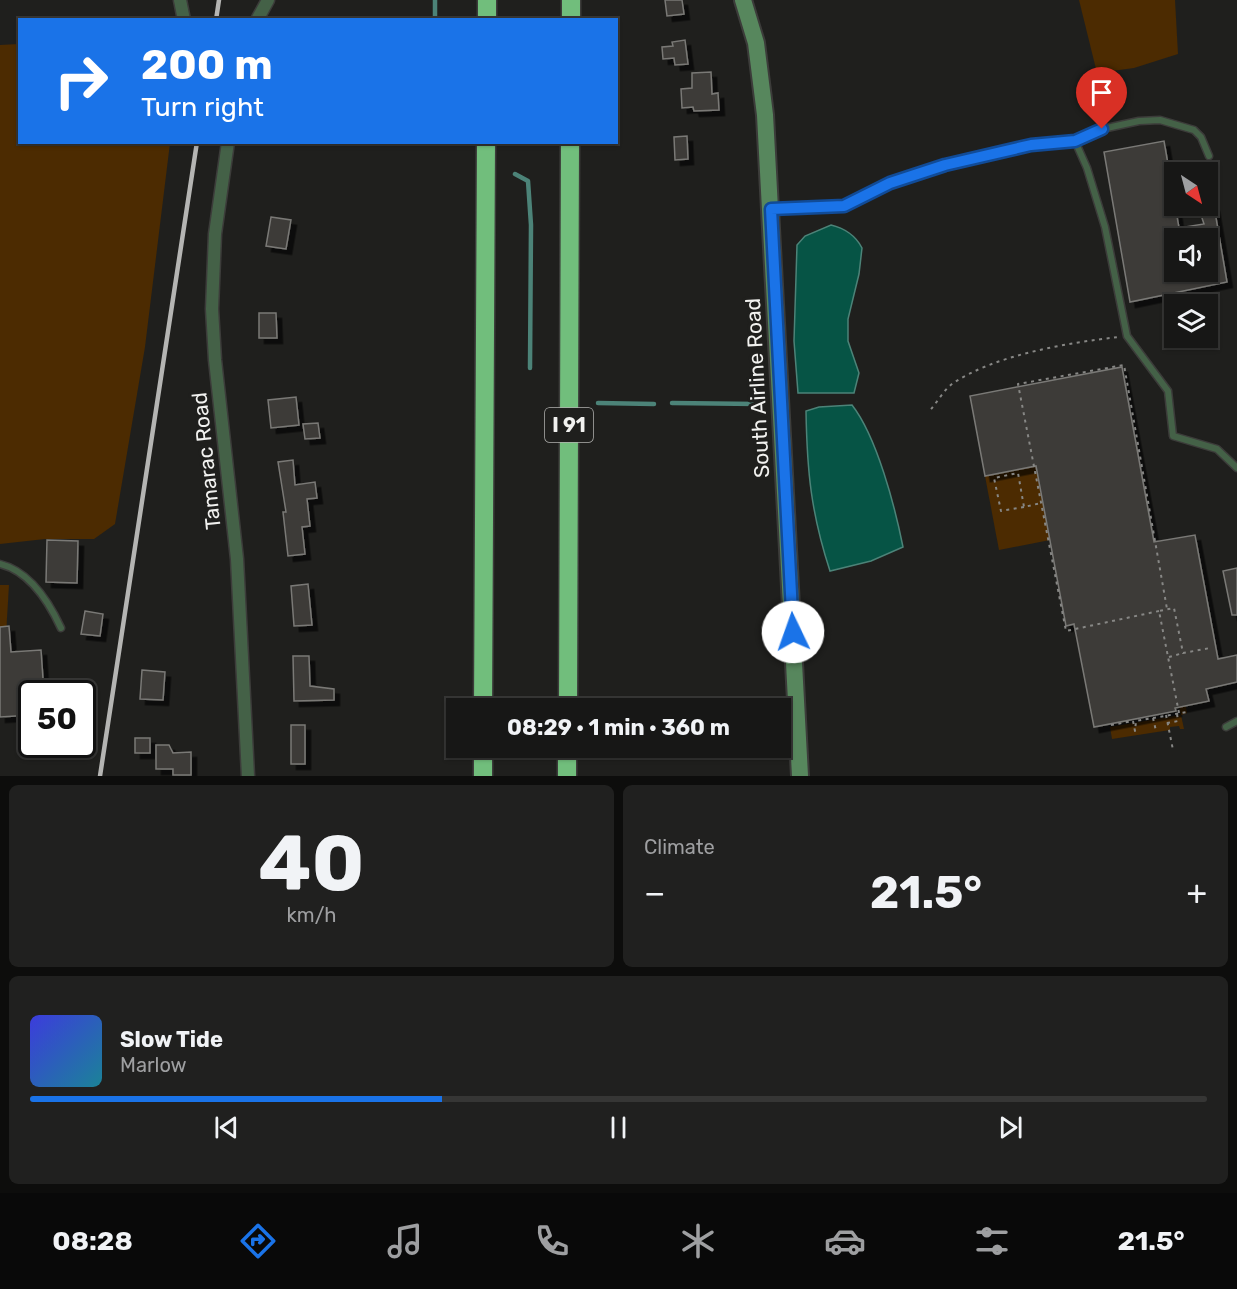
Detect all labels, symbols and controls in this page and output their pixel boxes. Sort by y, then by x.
text: 200 m [141,40,273,90]
icon: right [42,42,120,120]
pin [1076,67,1127,129]
icon: arrive [1085,76,1118,109]
text: Turn right [141,91,264,123]
north arrow [1164,162,1218,216]
map controls [1164,162,1218,348]
button: sound [1164,228,1218,282]
button: layers [1164,294,1218,348]
street label: South Airline Road [740,297,774,479]
street label: Tamarac Road [186,391,226,531]
road number: I 91 [545,408,593,442]
position arrow [761,600,825,664]
speed limit sign: 50 [18,680,96,758]
text: 08:29 · 1 min · 360 m [507,714,730,741]
text: 40 [258,817,365,910]
text: Climate [644,835,715,859]
text: 21.5° [870,866,982,919]
text: − [644,873,665,912]
text: + [1186,873,1207,912]
text: km/h [287,903,336,927]
text: Slow Tide [120,1026,223,1053]
text: Marlow [120,1053,187,1077]
icon: previous [210,1111,243,1144]
icon: pause [602,1111,635,1144]
icon: next [994,1111,1027,1144]
icon: directions [237,1220,279,1262]
icon: music [384,1220,426,1262]
icon: phone [531,1220,573,1262]
icon: climate [677,1220,719,1262]
icon: car [824,1220,866,1262]
icon: filters [971,1220,1013,1262]
text: 08:28 [52,1225,133,1257]
text: 21.5° [1117,1225,1185,1257]

